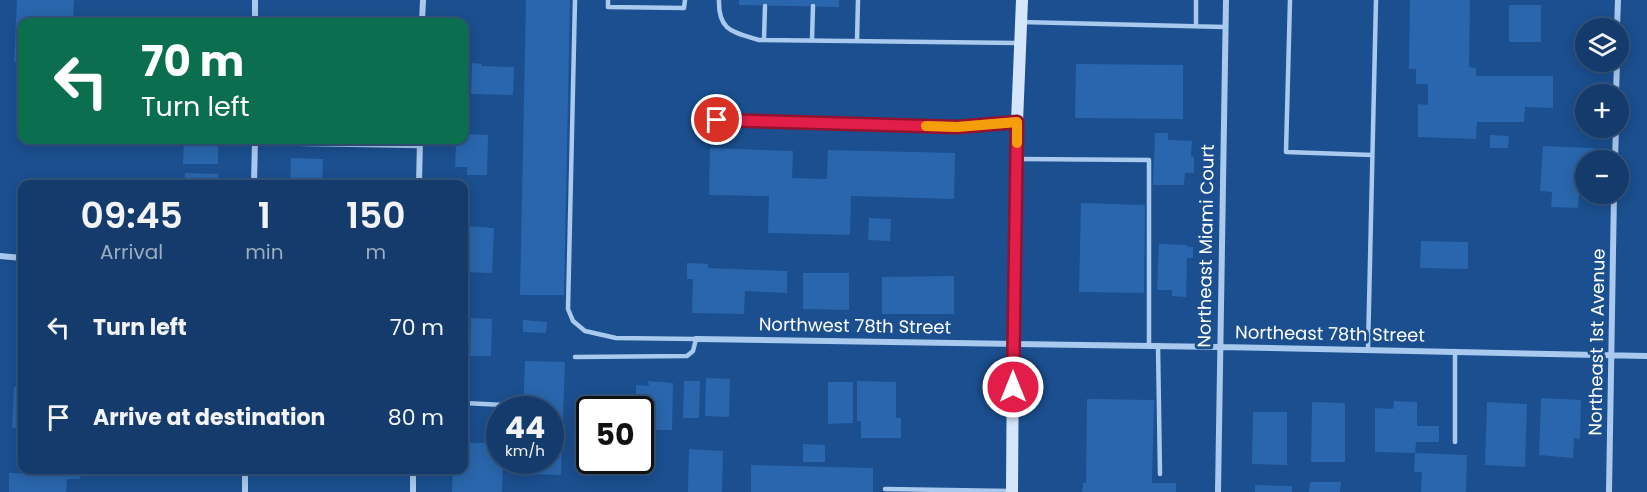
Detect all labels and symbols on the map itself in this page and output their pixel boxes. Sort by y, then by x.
pin [691,94,742,145]
street label: Northeast Miami Court [1191,144,1220,348]
street label: Northeast 1st Avenue [1582,248,1611,436]
street label: Northwest 78th Street [759,311,951,340]
street label: Northeast 78th Street [1235,319,1425,348]
position arrow [981,355,1045,419]
speed limit sign: 50 [576,396,654,474]

